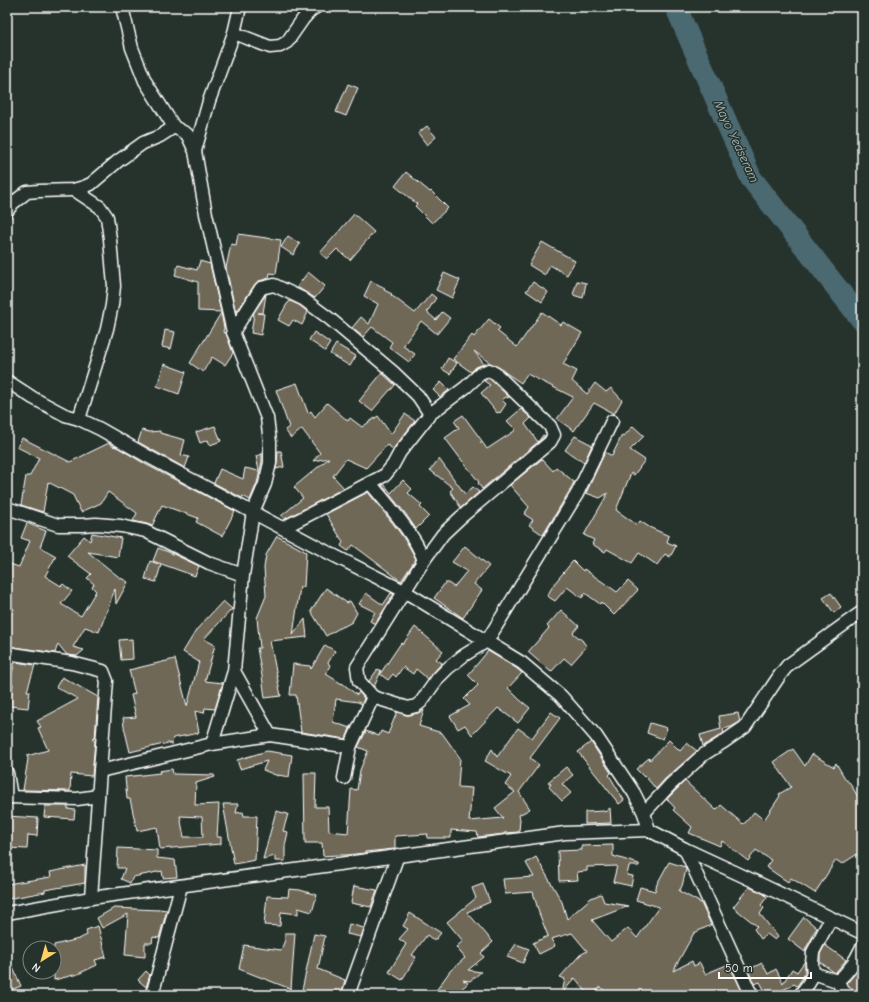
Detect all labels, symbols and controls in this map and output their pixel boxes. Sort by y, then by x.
water label: Mayo Yedseram [710,97,762,185]
north arrow [22,940,62,980]
scale bar [719,954,811,980]
text: N [30,960,43,975]
text: 50 m [725,961,753,975]

